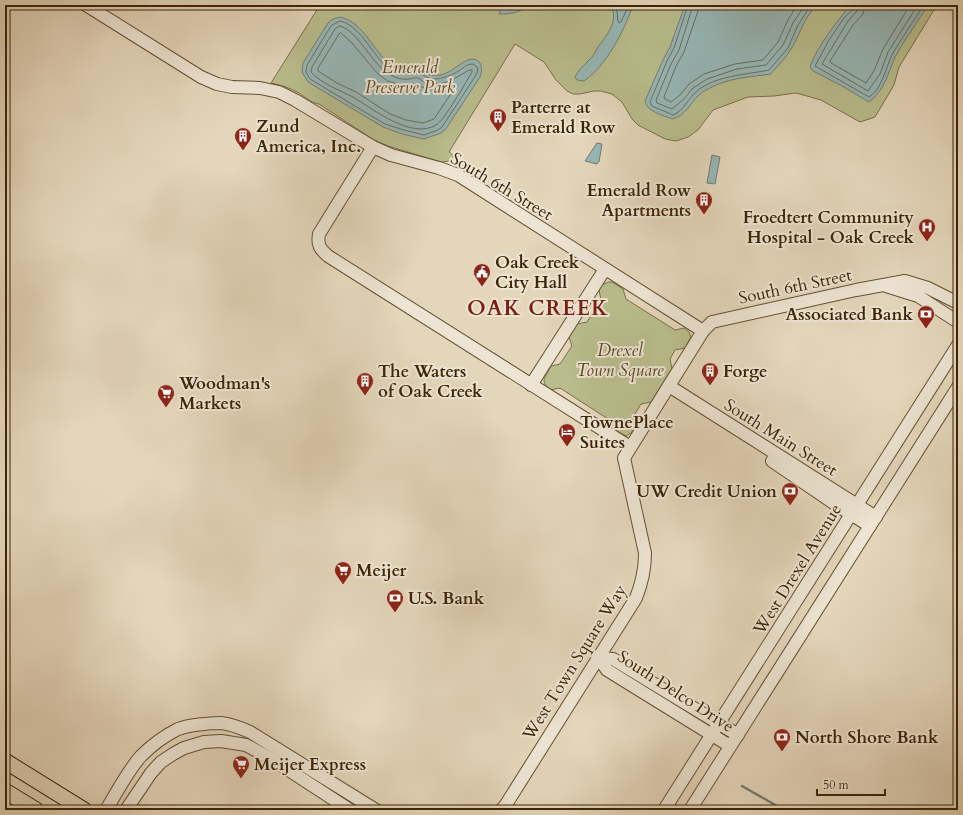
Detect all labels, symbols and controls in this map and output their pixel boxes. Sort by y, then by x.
park label: Emerald Preserve Park [365,56,456,99]
place label: Parterre at Emerald Row [511,96,616,139]
building icon: Parterre at Emerald Row [488,107,508,132]
place label: Zund America, Inc. [256,115,361,158]
building icon: Zund America, Inc. [233,126,253,151]
street label: South 6th Street [446,147,558,226]
place label: Emerald Row Apartments [586,179,692,222]
building icon: Emerald Row Apartments [694,190,714,215]
place label: Froedtert Community Hospital - Oak Creek [743,206,914,249]
hospital icon: Froedtert Community Hospital - Oak Creek [917,217,937,242]
place label: Oak Creek City Hall [495,251,580,294]
public building icon: Oak Creek City Hall [472,262,492,287]
street label: South 6th Street [736,263,854,310]
district label: OAK CREEK [467,294,609,323]
place label: Associated Bank [786,303,913,326]
bank icon: Associated Bank [916,304,936,329]
park label: Drexel Town Square [576,339,664,382]
place label: The Waters of Oak Creek [378,360,483,403]
place label: Forge [723,360,767,383]
building icon: Forge [700,361,720,386]
building icon: The Waters of Oak Creek [355,371,375,396]
place label: Woodman's Markets [178,372,270,415]
supermarket icon: Woodman's Markets [156,383,176,408]
street label: South Main Street [720,393,842,482]
place label: TownePlace Suites [580,411,674,454]
hotel icon: TownePlace Suites [557,422,577,447]
place label: UW Credit Union [636,480,777,503]
bank icon: UW Credit Union [780,481,800,506]
street label: West Drexel Avenue [747,500,847,640]
place label: Meijer [356,559,406,582]
supermarket icon: Meijer [333,560,353,585]
street label: West Town Square Way [517,580,632,745]
place label: U.S. Bank [408,587,485,610]
bank icon: U.S. Bank [385,588,405,613]
street label: South Delco Drive [613,645,739,738]
place label: North Shore Bank [795,726,939,749]
bank icon: North Shore Bank [772,727,792,752]
place label: Meijer Express [254,753,366,776]
supermarket icon: Meijer Express [231,754,251,779]
scale bar [817,771,885,797]
text: 50 m [823,777,850,793]

